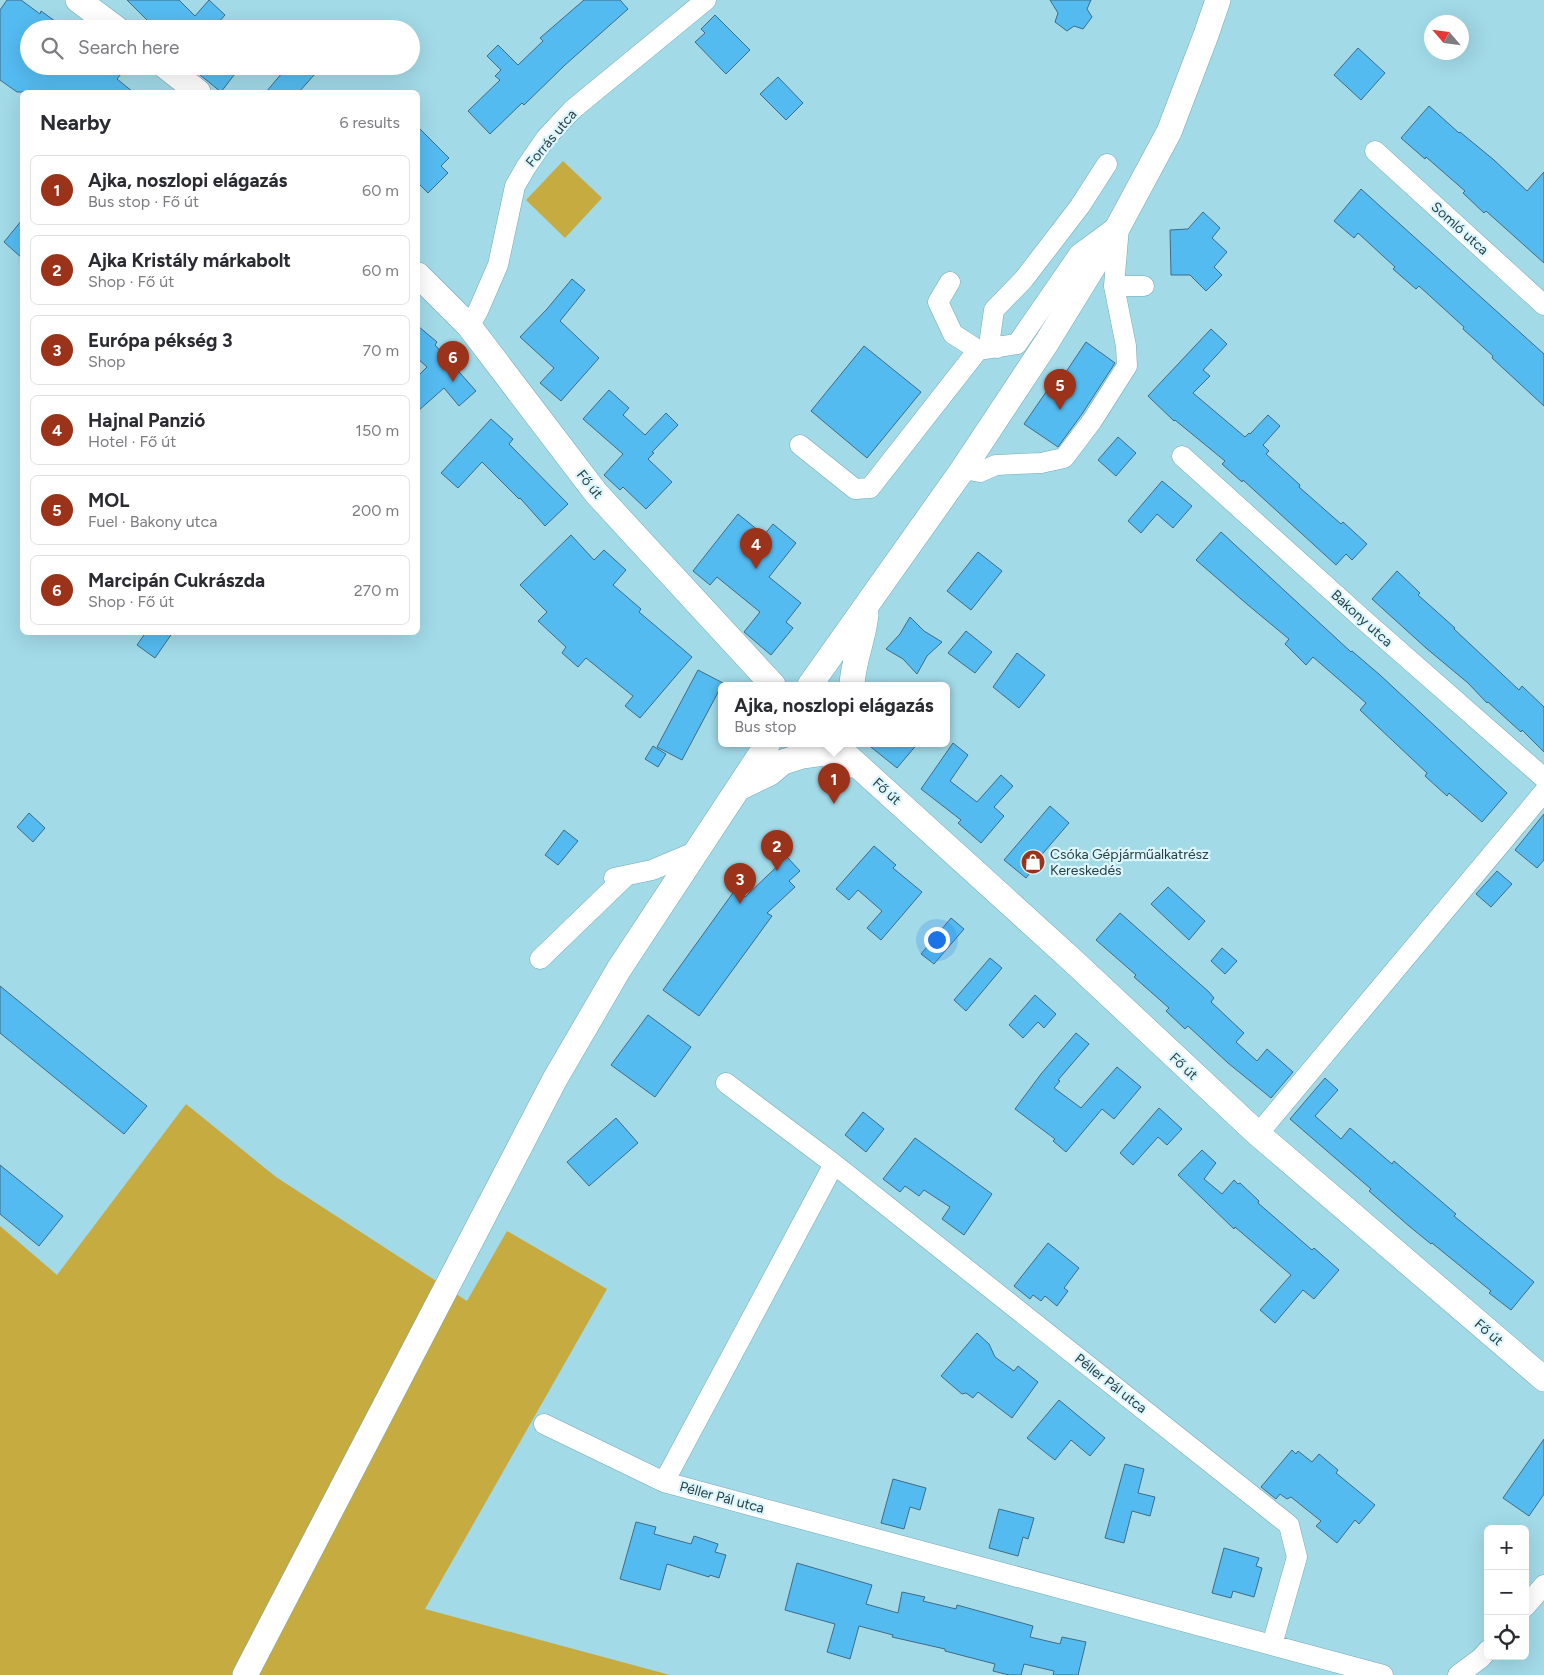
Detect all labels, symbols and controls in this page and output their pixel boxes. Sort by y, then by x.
north arrow [1424,15,1469,60]
search box [20,20,420,75]
icon: search [38,34,66,62]
text: Search here [78,36,180,59]
street label: Forrás utca [522,106,580,171]
text: Nearby [40,110,111,135]
text: 6 results [339,113,400,132]
text: Ajka, noszlopi elágazás [88,169,287,192]
text: 1 [54,181,60,200]
text: 60 m [362,181,399,200]
text: Bus stop · Fő út [88,192,199,211]
street label: Somló utca [1428,198,1492,258]
text: Ajka Kristály márkabolt [88,249,291,272]
text: 2 [52,261,62,280]
text: 60 m [362,261,399,280]
text: Shop · Fő út [88,272,174,291]
text: Európa pékség 3 [88,329,232,352]
text: 3 [53,341,61,360]
text: 70 m [363,341,399,360]
pin: 6 [437,341,469,382]
text: Shop [88,352,126,371]
pin: 5 [1044,369,1076,410]
text: Hajnal Panzió [88,409,205,432]
text: 4 [52,421,62,440]
text: 150 m [355,421,399,440]
text: Hotel · Fő út [88,432,176,451]
street label: Fő út [573,466,606,502]
text: MOL [88,489,129,512]
text: 5 [52,501,62,520]
text: 200 m [352,501,399,520]
text: Fuel · Bakony utca [88,512,217,531]
pin: 4 [740,528,772,569]
text: Marcipán Cukrászda [88,569,265,592]
text: 6 [52,581,62,600]
text: 270 m [354,581,399,600]
street label: Bakony utca [1327,586,1396,650]
text: Shop · Fő út [88,592,174,611]
popup [718,682,950,747]
text: Ajka, noszlopi elágazás [734,694,934,717]
text: Bus stop [734,717,797,736]
pin: 1 [818,763,850,804]
street label: Fő út [869,774,904,808]
pin: 2 [761,830,793,871]
place label: Csóka Gépjárműalkatrész Kereskedés [1050,846,1209,879]
shop icon: Csóka Gépjárműalkatrész Kereskedés [1020,849,1046,875]
pin: 3 [724,863,756,904]
your location [924,927,950,953]
street label: Fő út [1166,1049,1201,1084]
street label: Fő út [1471,1315,1506,1349]
street label: Péller Pál utca [1071,1350,1150,1417]
street label: Péller Pál utca [678,1478,766,1517]
map controls [1484,1525,1529,1660]
button: + [1484,1525,1529,1570]
button: − [1484,1570,1529,1615]
button: locate [1484,1615,1529,1660]

